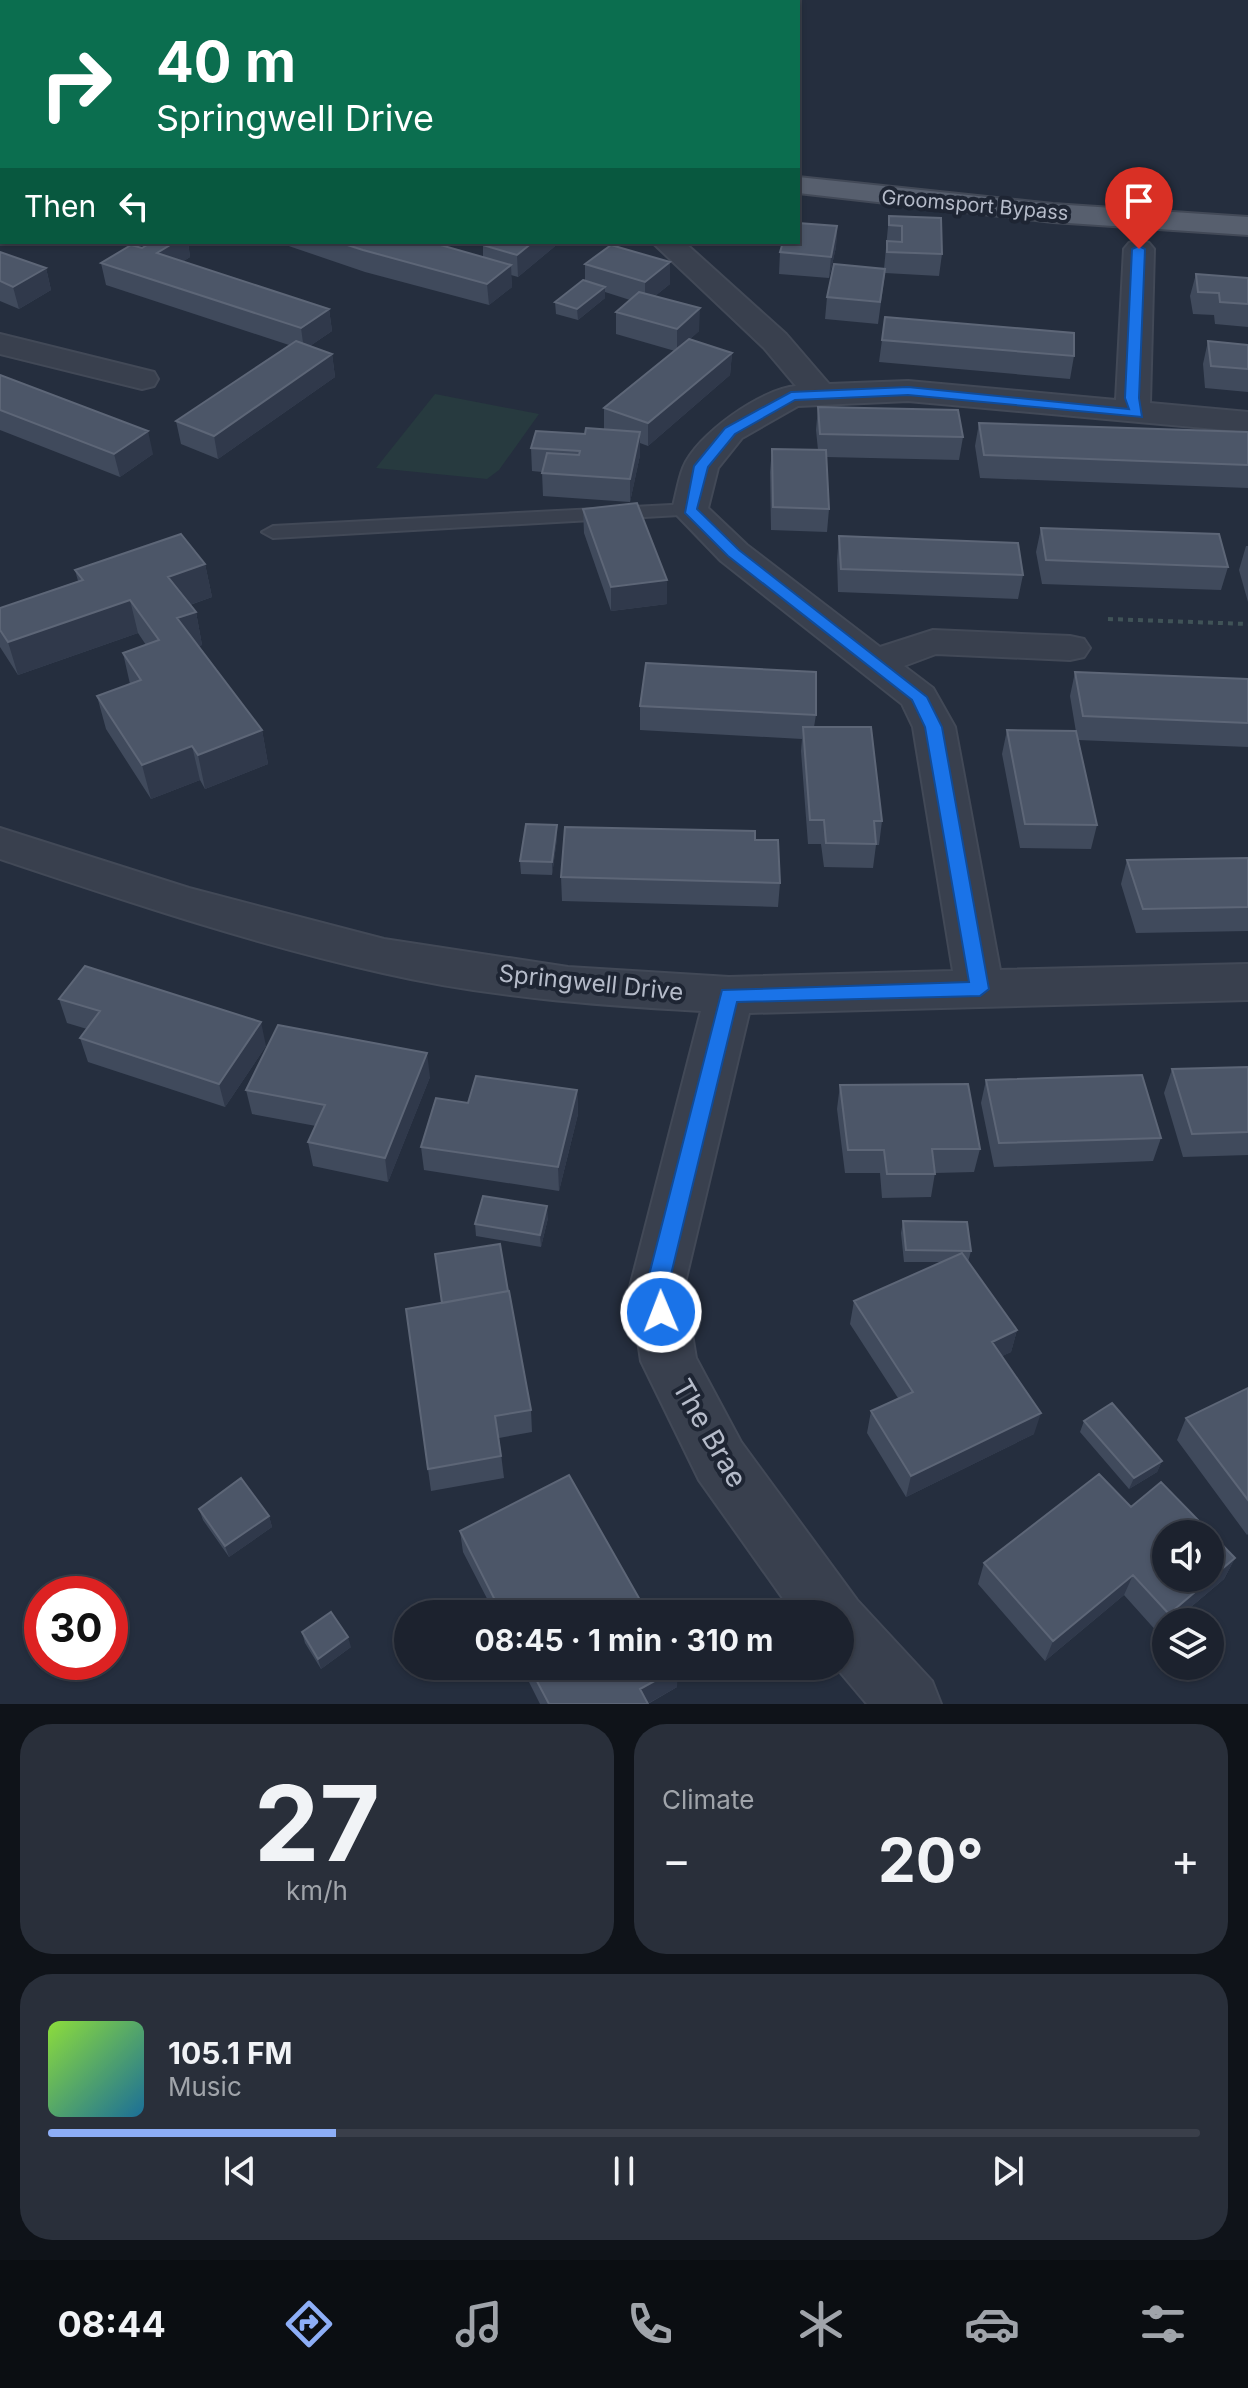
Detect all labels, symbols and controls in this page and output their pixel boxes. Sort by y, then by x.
text: 40 m [156,28,296,96]
icon: right [24,32,128,136]
text: Springwell Drive [156,96,434,140]
pin [1105,167,1173,249]
icon: arrive [1117,179,1161,223]
icon: left [112,184,156,228]
street label: Groomsport Bypass [881,185,1069,225]
text: Then [24,188,96,224]
street label: Springwell Drive [497,958,685,1007]
position arrow [619,1270,703,1354]
street label: The Brae [665,1373,755,1493]
map controls [1152,1520,1224,1680]
button: sound [1152,1520,1224,1592]
speed limit sign: 30 [24,1576,128,1680]
button: layers [1152,1608,1224,1680]
text: 08:45 · 1 min · 310 m [475,1622,773,1658]
text: 27 [254,1760,380,1886]
text: Climate [662,1784,754,1815]
text: 20° [878,1824,984,1896]
text: − [662,1833,691,1887]
text: + [1171,1833,1200,1887]
text: km/h [286,1875,348,1906]
text: 105.1 FM [168,2035,293,2071]
text: Music [168,2071,242,2102]
icon: previous [218,2149,262,2193]
icon: pause [602,2149,646,2193]
icon: next [986,2149,1030,2193]
icon: directions [281,2296,337,2352]
icon: music [451,2296,507,2352]
icon: phone [622,2296,678,2352]
icon: climate [793,2296,849,2352]
icon: car [964,2296,1020,2352]
icon: filters [1135,2296,1191,2352]
text: 08:44 [57,2302,166,2346]

